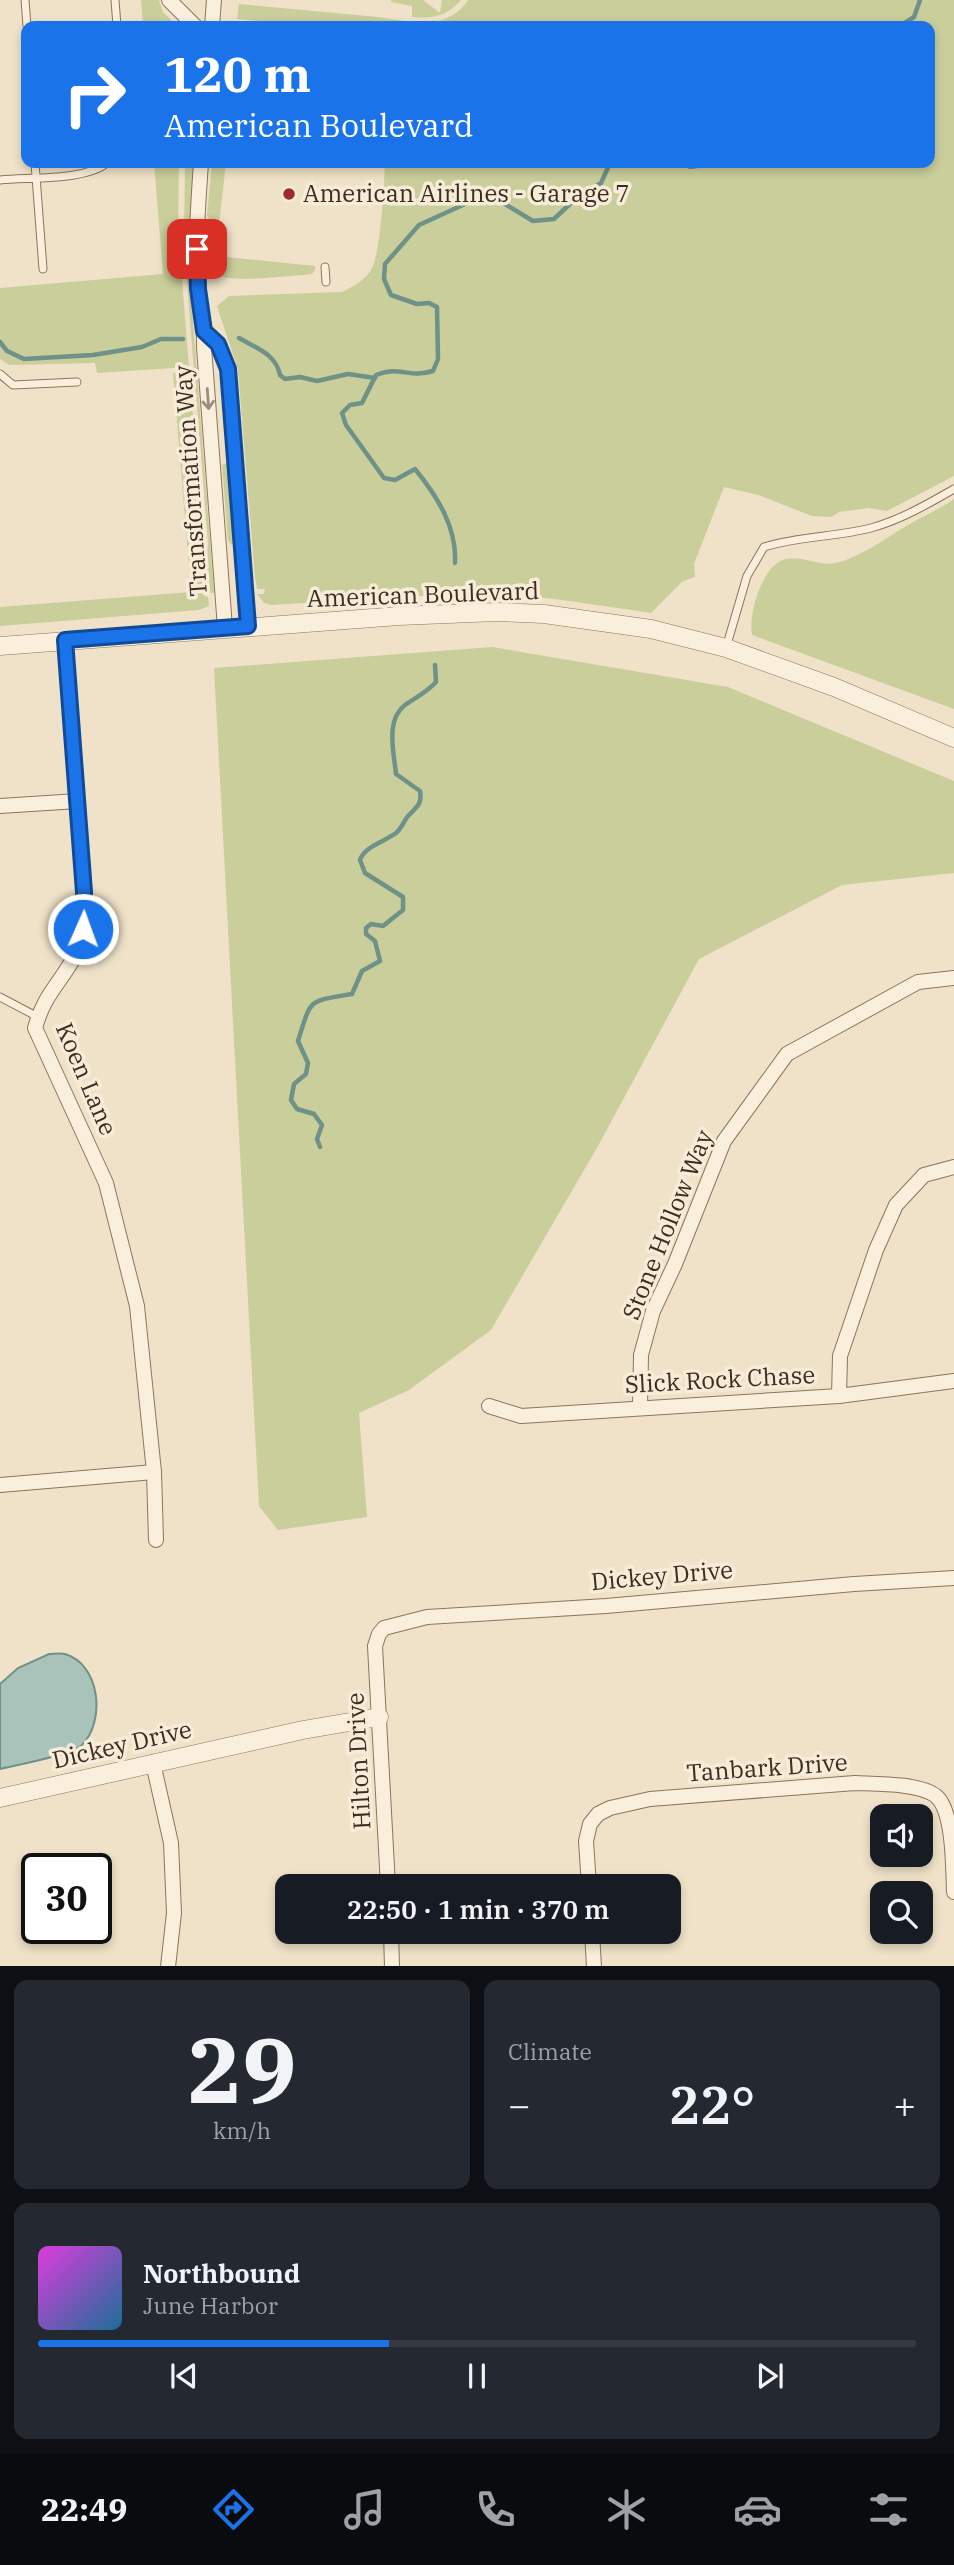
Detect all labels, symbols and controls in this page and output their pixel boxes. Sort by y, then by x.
text: 120 m [164,42,311,105]
icon: right [49,49,140,140]
text: American Boulevard [164,104,473,146]
place label: American Airlines - Garage 7 [303,177,630,209]
marker: American Airlines - Garage 7 [281,186,297,202]
pin [167,219,227,279]
icon: arrive [178,230,216,268]
street label: Transformation Way [166,364,214,598]
one-way arrow [202,388,215,410]
street label: American Boulevard [306,574,539,614]
position arrow [46,892,120,966]
street label: Koen Lane [49,1017,125,1140]
street label: Stone Hollow Way [614,1125,720,1324]
street label: Slick Rock Chase [624,1358,816,1400]
street label: Dickey Drive [590,1553,734,1597]
street label: Hilton Drive [338,1692,378,1830]
street label: Dickey Drive [49,1712,195,1776]
street label: Tanbark Drive [685,1745,849,1789]
map controls [870,1804,933,1944]
button: sound [870,1804,933,1867]
speed limit sign: 30 [21,1853,112,1944]
button: search [870,1881,933,1944]
text: 22:50 · 1 min · 370 m [347,1892,609,1926]
text: 29 [187,2010,297,2128]
text: Climate [508,2036,592,2066]
text: 22° [669,2071,755,2138]
text: − [508,2080,531,2129]
text: + [893,2080,916,2129]
text: km/h [213,2115,271,2145]
text: Northbound [143,2256,300,2290]
text: June Harbor [143,2290,278,2320]
icon: previous [165,2357,203,2395]
icon: pause [458,2357,496,2395]
icon: next [751,2357,789,2395]
icon: directions [209,2485,258,2534]
icon: music [340,2485,389,2534]
icon: phone [471,2485,520,2534]
icon: climate [602,2485,651,2534]
icon: car [733,2485,782,2534]
icon: filters [864,2485,913,2534]
text: 22:49 [41,2488,127,2530]

